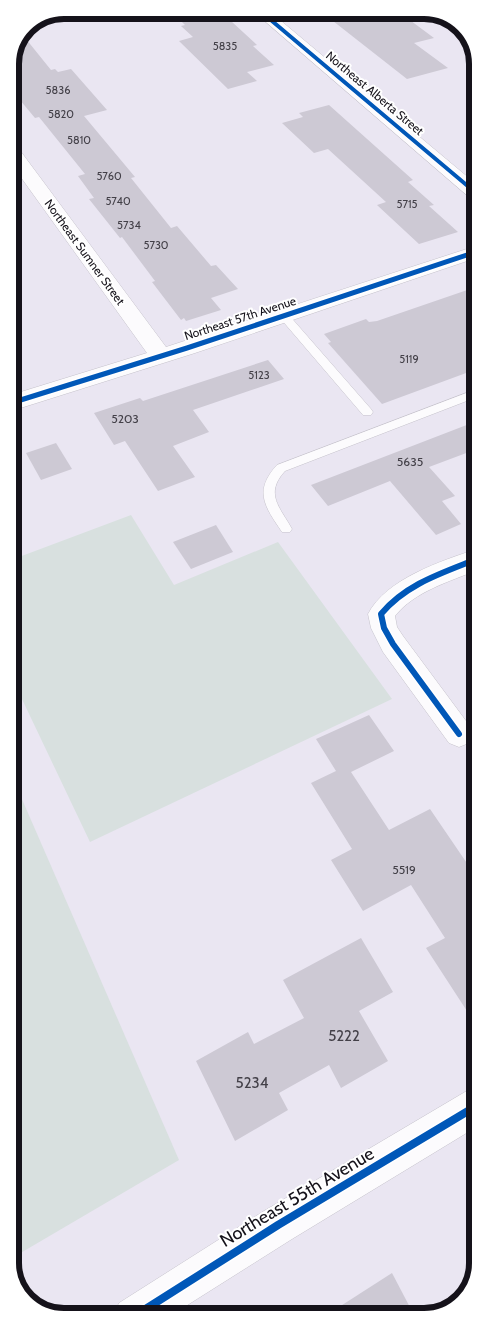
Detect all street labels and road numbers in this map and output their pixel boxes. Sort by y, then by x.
street label: Northeast Alberta Street [323,48,427,138]
street label: Northeast Sumner Street [42,196,128,308]
street label: Northeast 57th Avenue [182,293,298,343]
street label: Northeast 55th Avenue [216,1142,378,1252]

